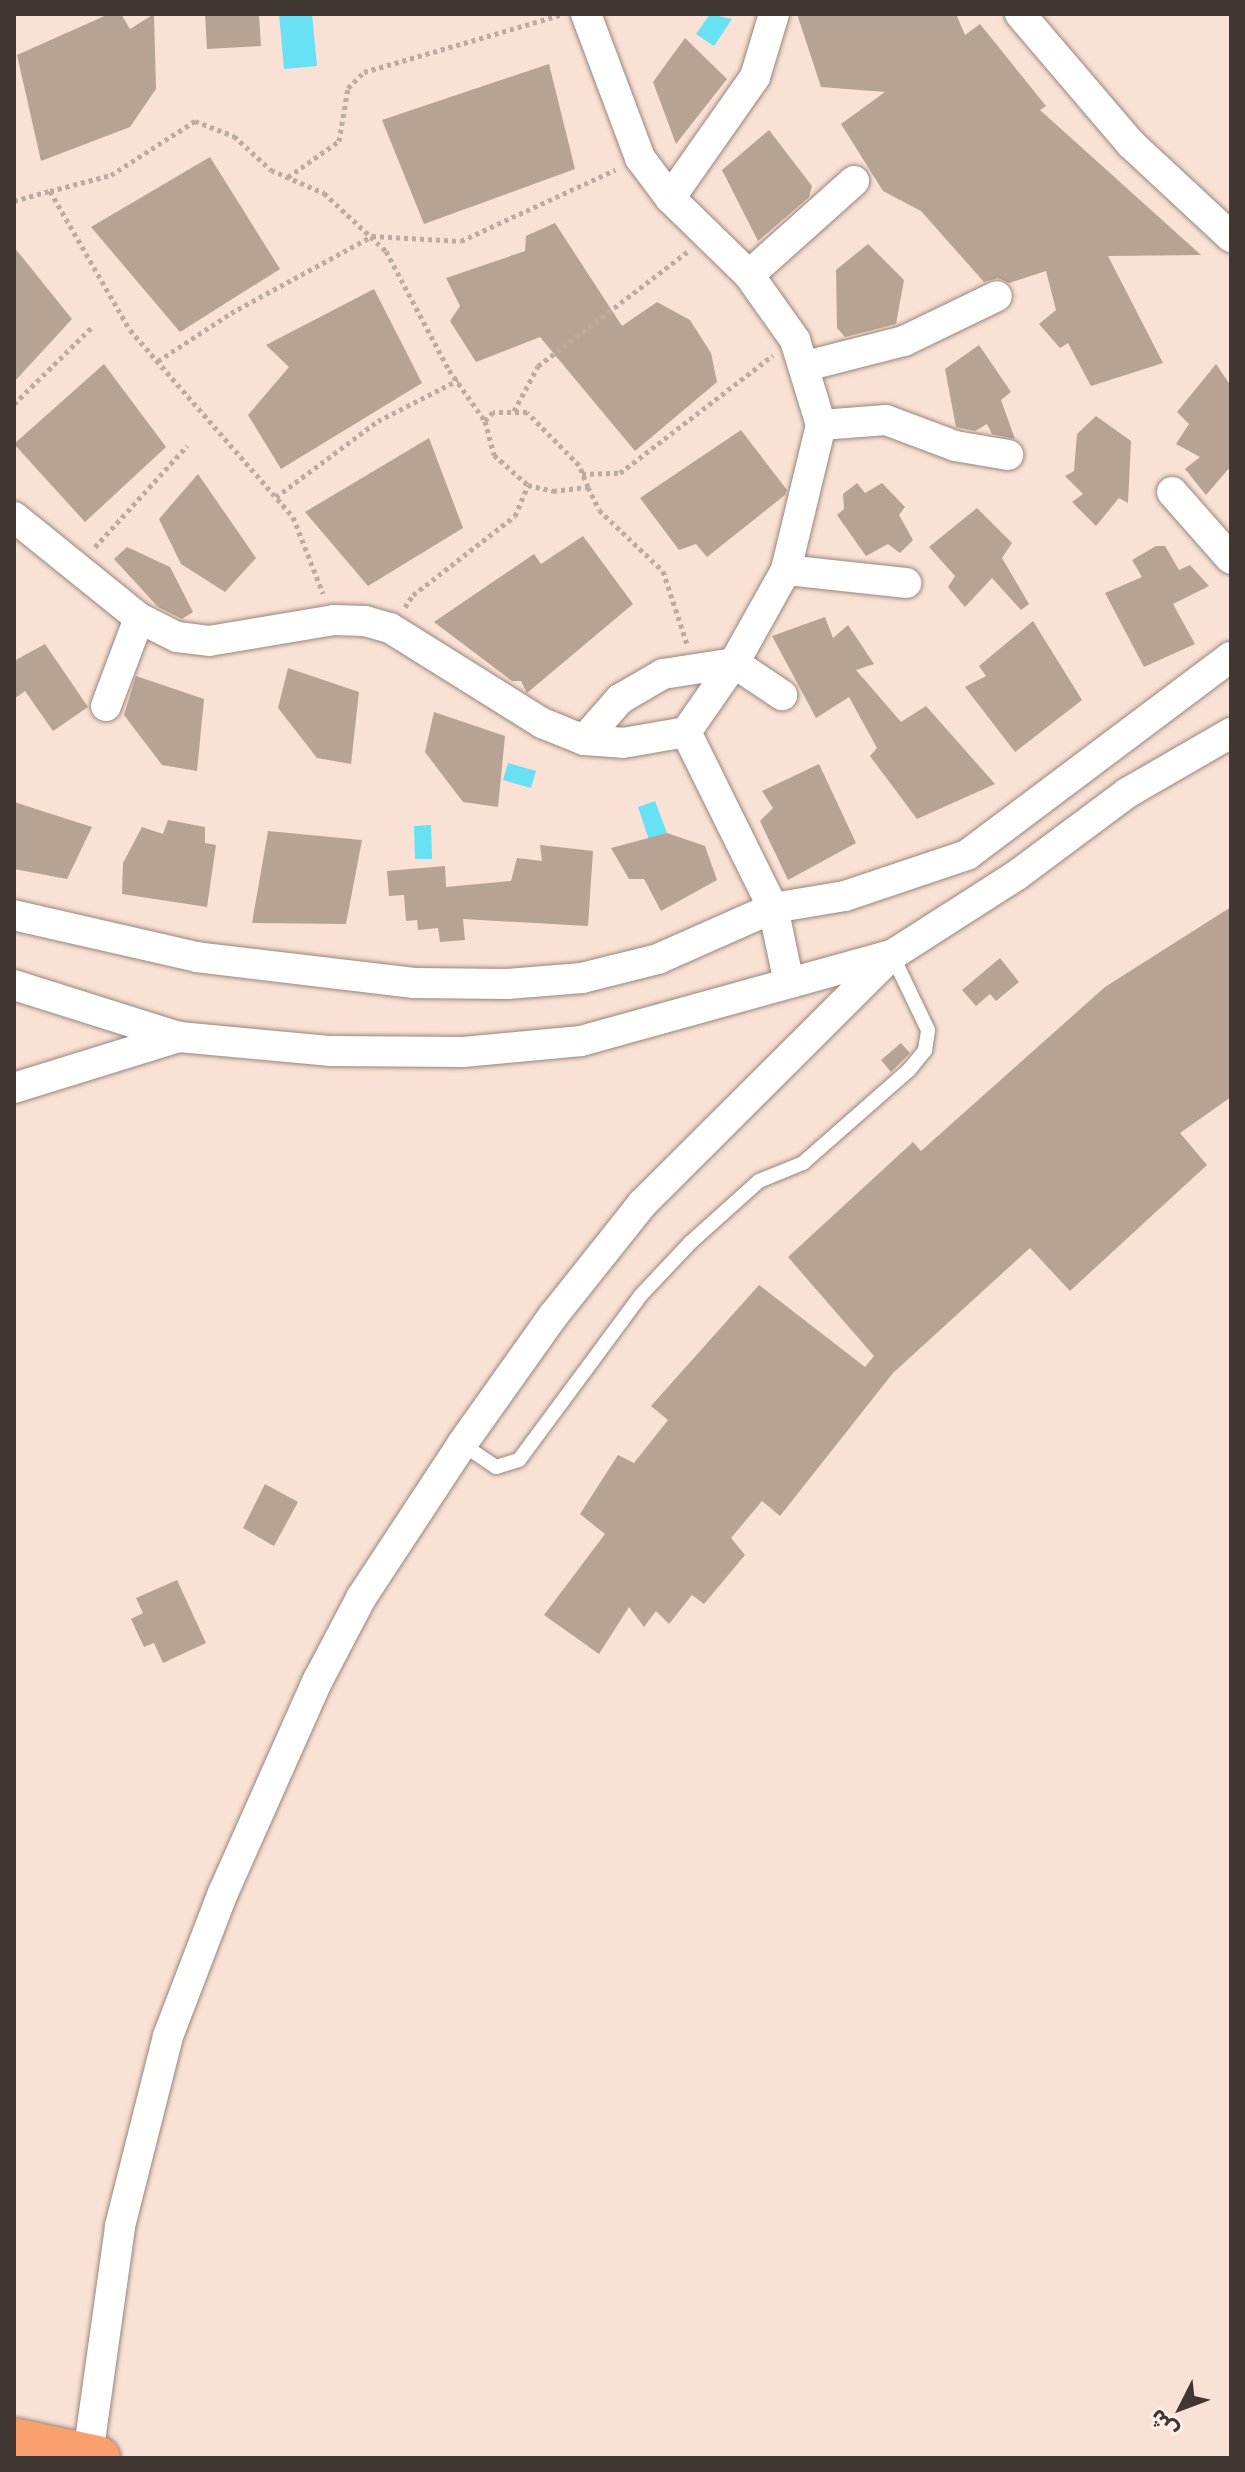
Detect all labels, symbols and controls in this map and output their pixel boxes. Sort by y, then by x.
north arrow [1141,2368,1221,2448]
text: ش [1143,2404,1183,2444]

